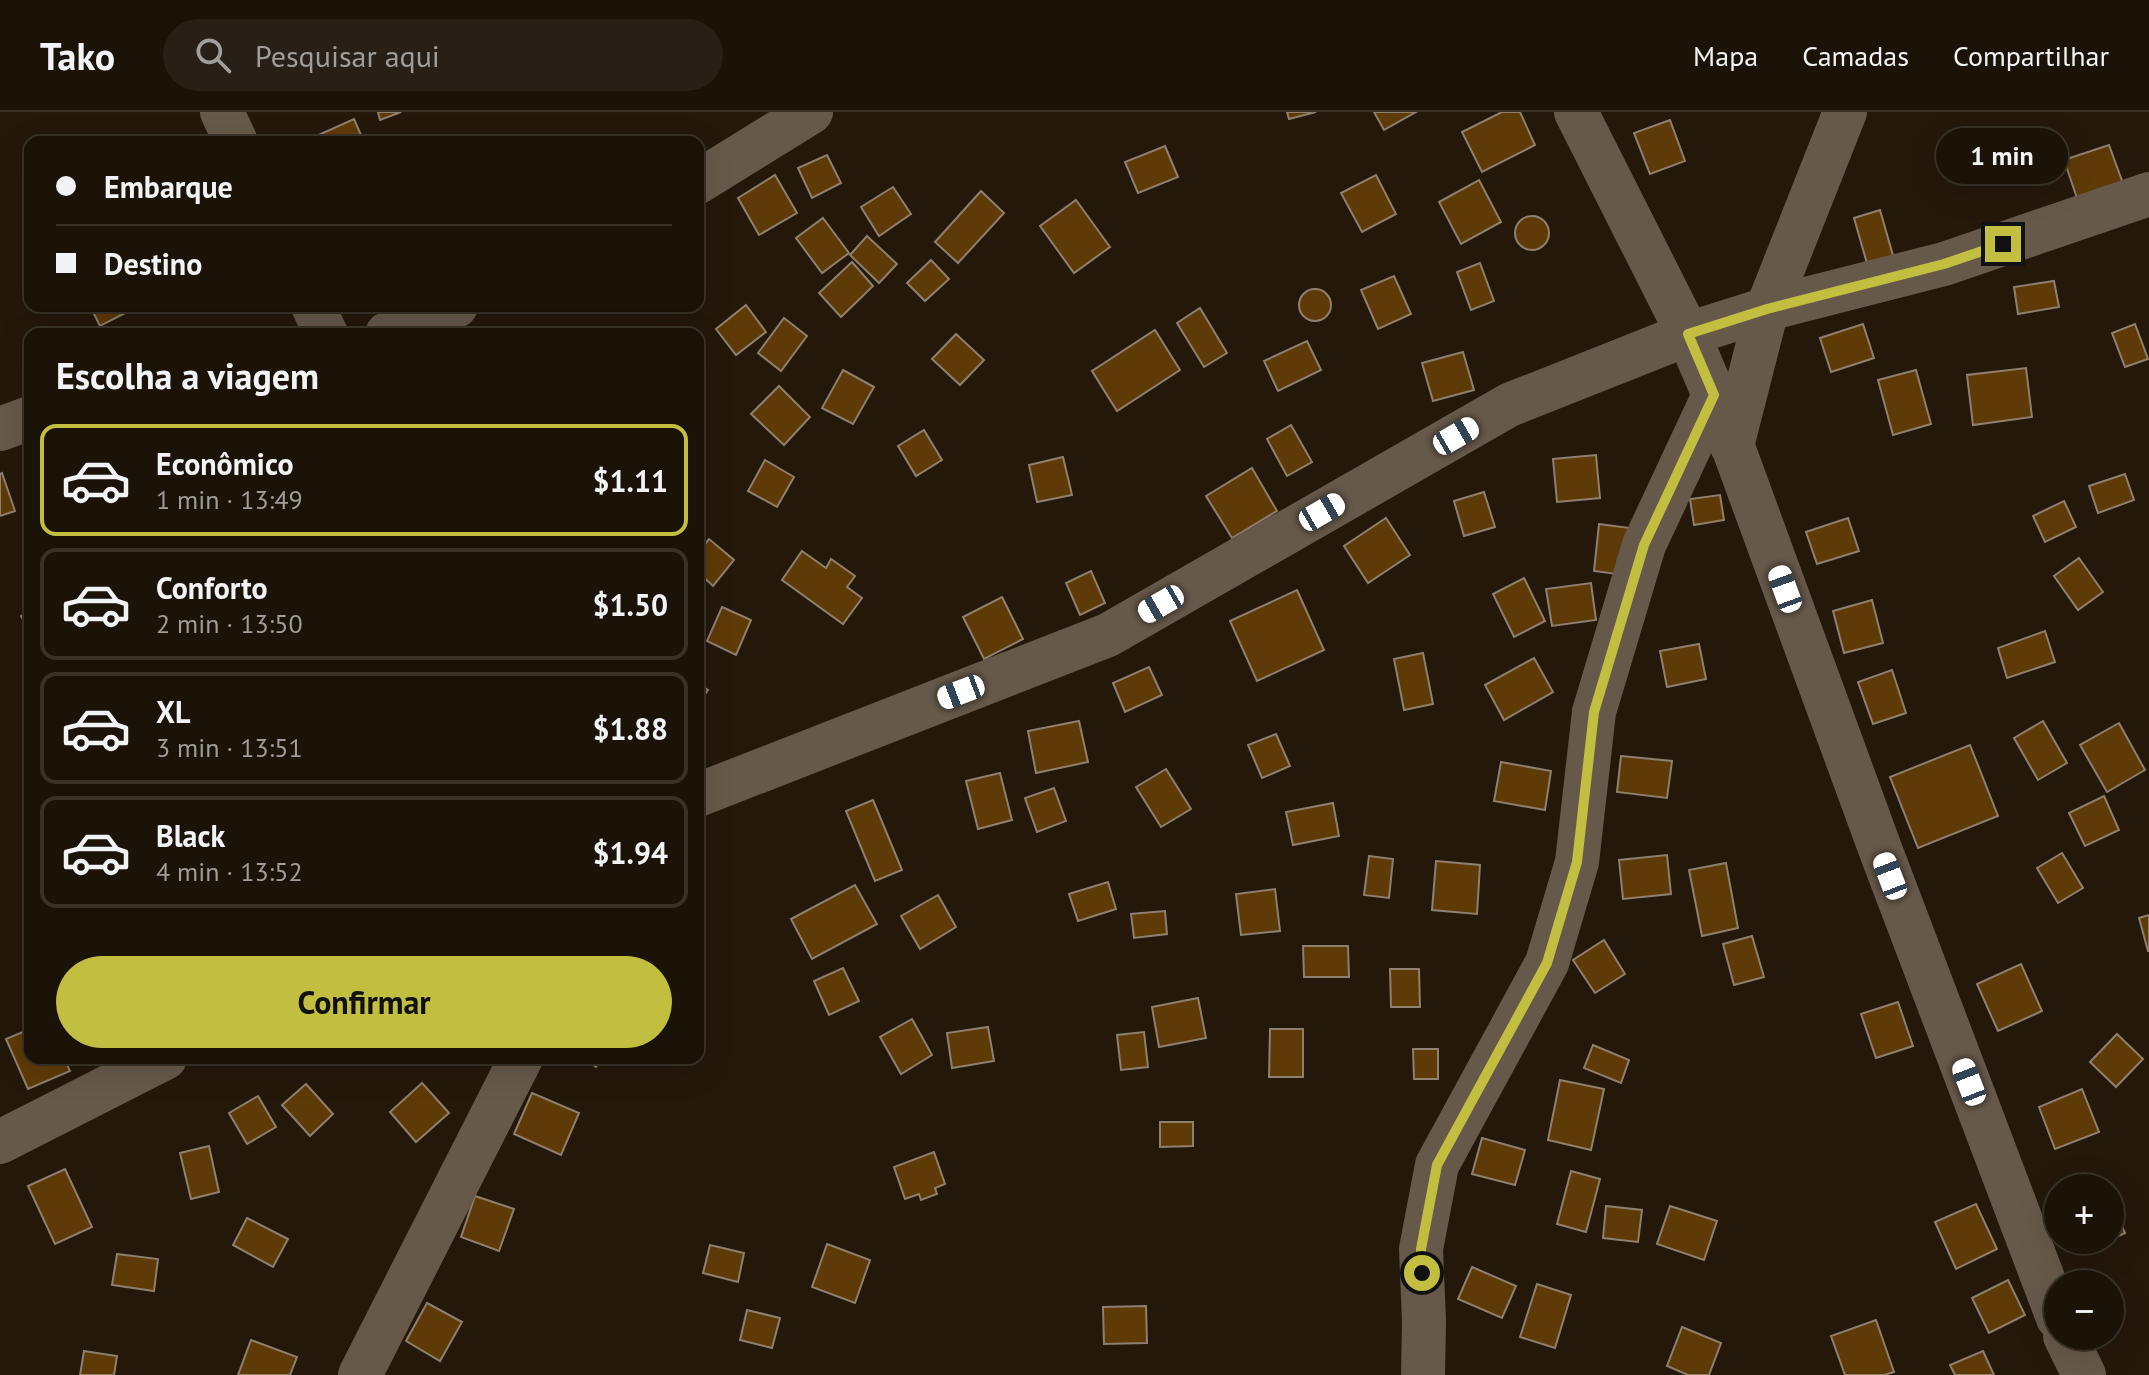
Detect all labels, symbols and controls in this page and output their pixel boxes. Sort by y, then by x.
search box [163,19,723,91]
text: Tako [40,31,115,80]
icon: search [191,33,235,77]
text: Pesquisar aqui [255,36,440,75]
text: Mapa [1693,37,1758,74]
text: Camadas [1802,37,1909,74]
text: Compartilhar [1953,37,2109,74]
callout: 1 min [1937,128,2069,184]
text: 1 min [1970,139,2034,172]
text: Embarque [104,167,233,206]
route end [1985,226,2021,262]
text: Destino [104,244,202,283]
text: Escolha a viagem [56,352,319,399]
car [1429,414,1483,458]
icon: car [60,444,132,516]
text: Econômico [156,444,294,483]
text: $1.11 [593,461,668,500]
text: 1 min · 13:49 [156,483,303,516]
car [1295,490,1349,534]
car [1766,562,1804,616]
icon: car [60,568,132,640]
text: Conforto [156,568,268,607]
car [1134,582,1188,626]
text: $1.50 [593,585,668,624]
text: 2 min · 13:50 [156,607,303,640]
car [934,672,988,712]
icon: car [60,692,132,764]
text: XL [156,692,190,731]
text: $1.88 [593,709,668,748]
text: 3 min · 13:51 [156,731,303,764]
icon: car [60,816,132,888]
text: Black [156,816,225,855]
text: $1.94 [593,833,668,872]
car [1870,849,1910,903]
text: 4 min · 13:52 [156,855,303,888]
button: Confirmar [56,956,672,1048]
car [1949,1055,1989,1109]
map controls [2044,1174,2124,1350]
button: + [2044,1174,2124,1254]
route start [1404,1255,1440,1291]
button: − [2044,1270,2124,1350]

